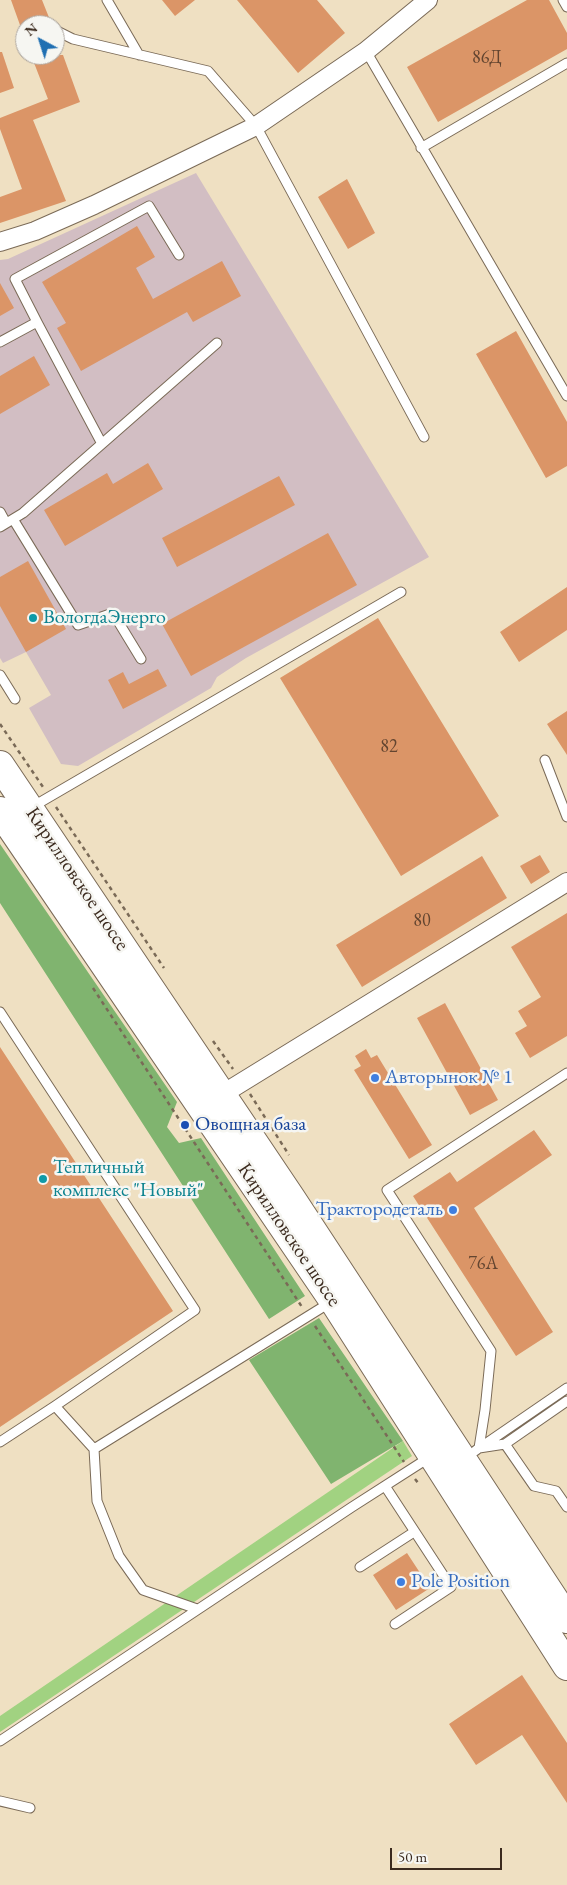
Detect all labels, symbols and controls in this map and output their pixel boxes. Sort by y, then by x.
north arrow [15,15,65,65]
text: N [21,19,41,40]
house number: 86Д [472,47,502,69]
place label: ВологдаЭнерго [43,606,166,630]
marker: ВологдаЭнерго [27,612,39,624]
house number: 82 [380,736,398,758]
street label: Кирилловское шоссе [20,803,134,955]
house number: 80 [413,910,431,932]
place label: Авторынок № 1 [385,1066,513,1090]
marker: Авторынок № 1 [369,1072,381,1084]
place label: Овощная база [195,1113,306,1137]
marker: Овощная база [179,1119,191,1131]
place label: Тепличный комплекс "Новый" [53,1156,204,1203]
street label: Кирилловское шоссе [232,1159,346,1311]
marker: Тепличный комплекс "Новый" [37,1173,49,1185]
place label: Трактородеталь [315,1198,443,1222]
marker: Трактородеталь [447,1204,459,1216]
house number: 76А [468,1253,498,1275]
place label: Pole Position [411,1570,510,1594]
marker: Pole Position [395,1576,407,1588]
scale bar [392,1838,504,1870]
text: 50 m [398,1847,427,1866]

